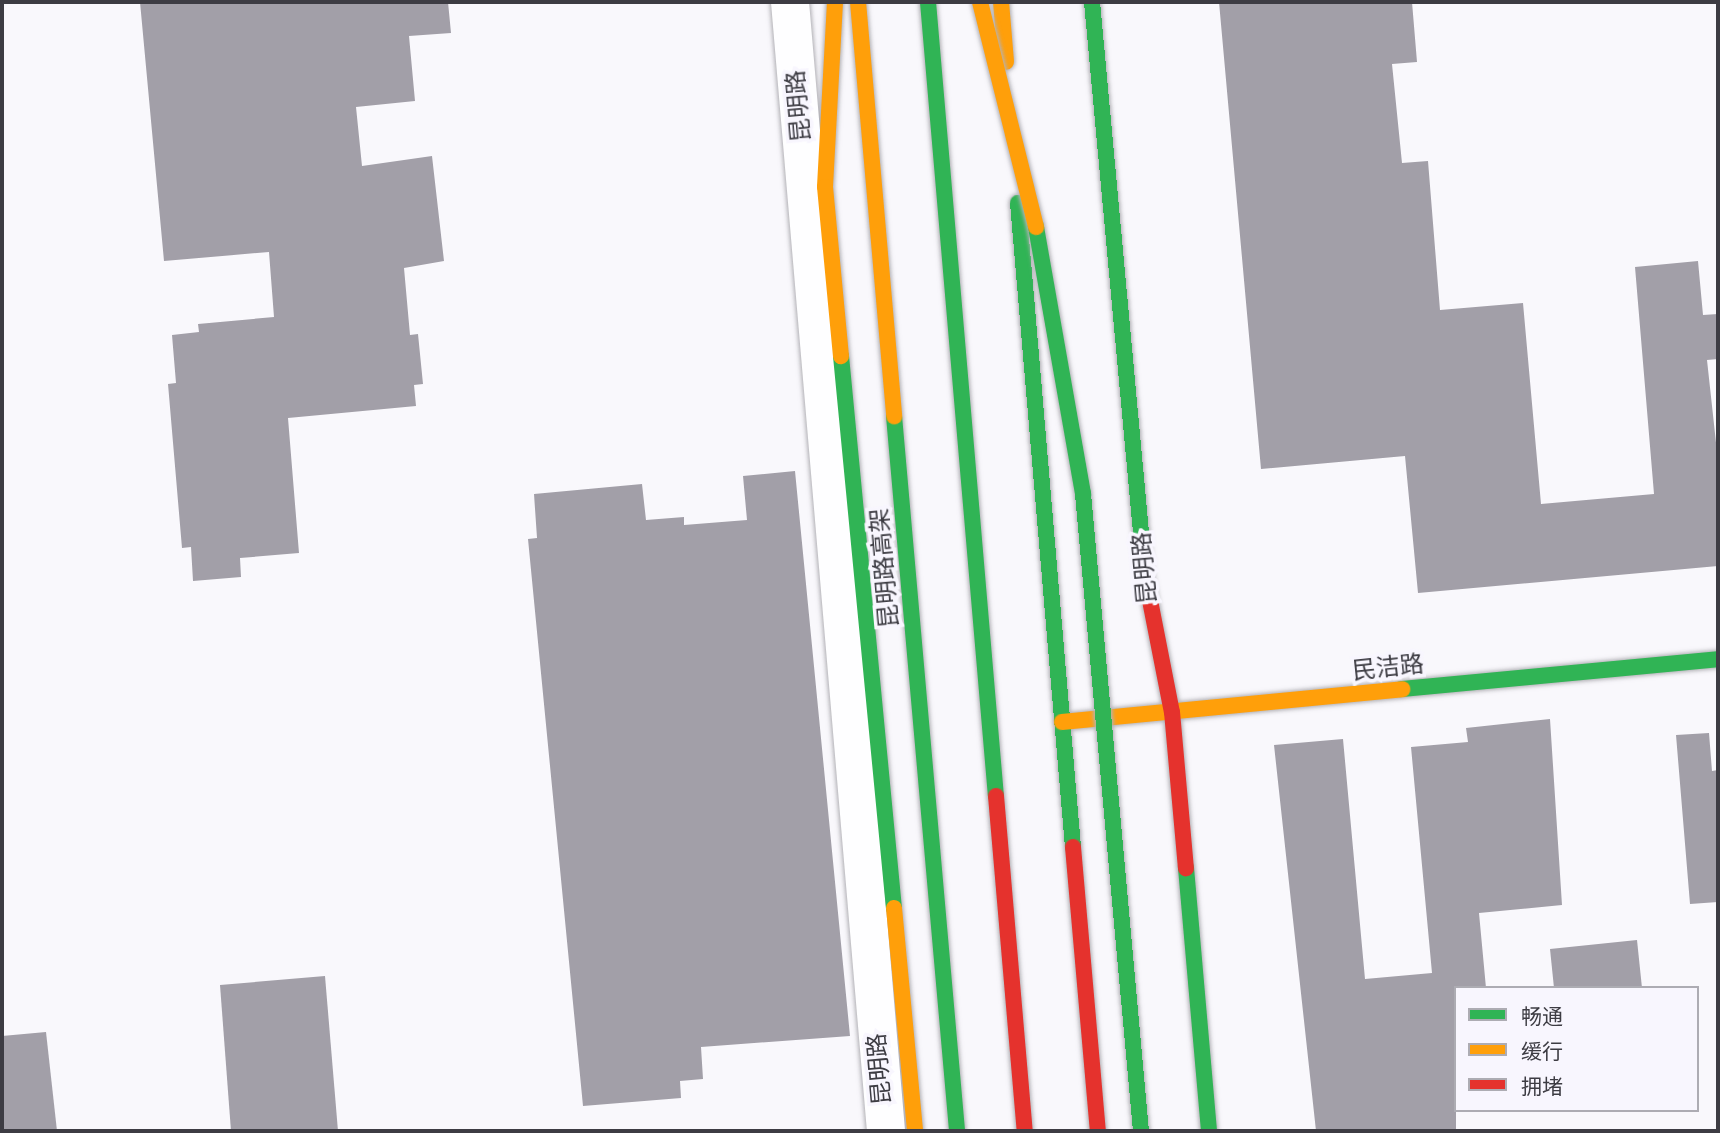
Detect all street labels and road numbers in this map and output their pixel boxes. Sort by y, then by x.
street label: 昆明路 [782,69,816,143]
street label: 昆明路高架 [865,507,905,629]
street label: 昆明路 [1128,531,1162,605]
street label: 民洁路 [1351,650,1425,686]
street label: 昆明路 [863,1032,897,1106]

